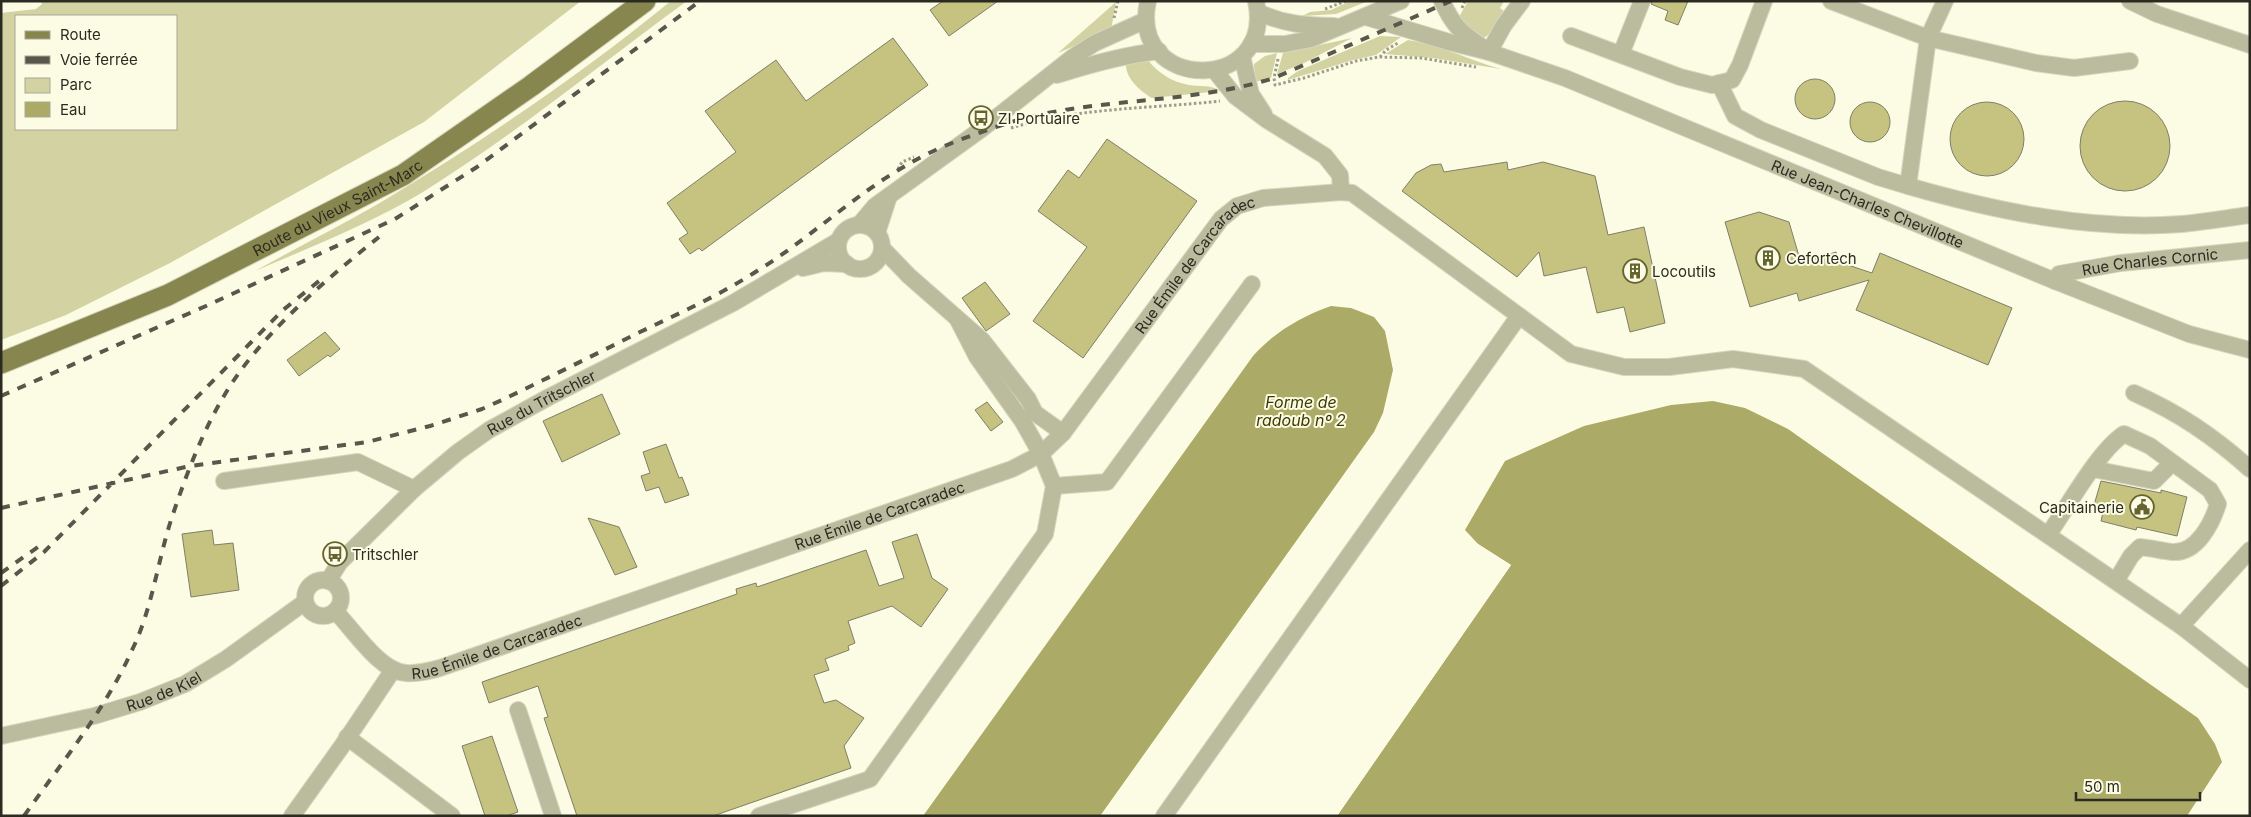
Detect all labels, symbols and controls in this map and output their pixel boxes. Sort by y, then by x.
legend [15,15,178,130]
text: Route [60,25,101,44]
text: Voie ferrée [60,50,138,69]
text: Parc [60,75,92,94]
text: Eau [60,100,86,119]
bus stop icon: ZI Portuaire [968,105,994,131]
place label: ZI Portuaire [998,109,1080,128]
street label: Route du Vieux Saint-Marc [249,155,426,260]
street label: Rue Jean-Charles Chevillotte [1769,155,1967,252]
street label: Rue Émile de Carcaradec [1130,192,1257,337]
street label: Rue Charles Cornic [2080,244,2219,279]
building icon: Cefortech [1755,245,1781,271]
place label: Cefortech [1786,249,1857,268]
building icon: Locoutils [1622,258,1648,284]
place label: Locoutils [1652,262,1716,281]
street label: Rue du Tritschler [483,365,599,439]
water label: Forme de radoub nº 2 [1256,392,1346,430]
street label: Rue Émile de Carcaradec [792,477,967,553]
public building icon: Capitainerie [2129,494,2155,520]
place label: Capitainerie [2039,498,2124,517]
bus stop icon: Tritschler [322,541,348,567]
place label: Tritschler [352,545,419,564]
street label: Rue Émile de Carcaradec [411,610,584,683]
street label: Rue de Kiel [124,667,205,715]
scale bar [2076,770,2200,802]
text: 50 m [2084,777,2120,796]

